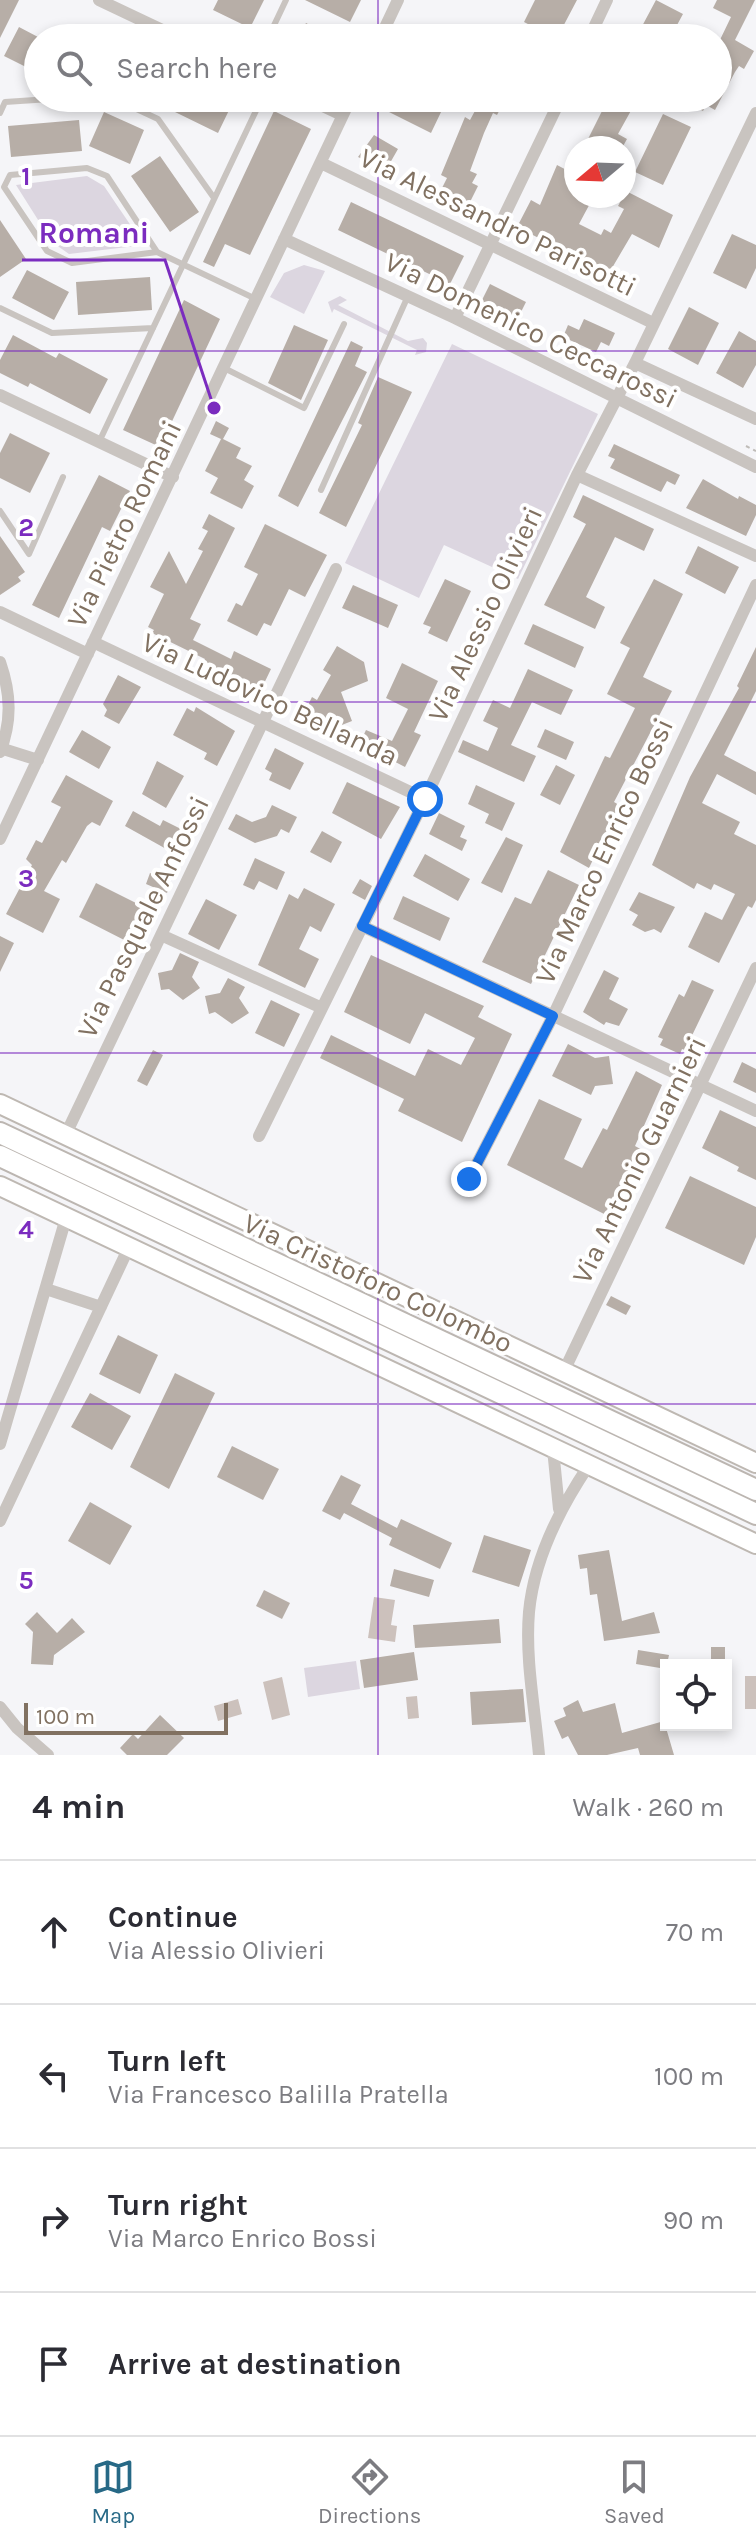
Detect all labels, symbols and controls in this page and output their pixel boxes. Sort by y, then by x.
search box [24,24,732,112]
icon: search [52,46,96,90]
text: Search here [116,50,277,86]
north arrow [564,136,636,208]
street label: Via Alessandro Parisotti [354,141,642,303]
text: 1 [21,161,31,192]
callout: Romani [22,206,165,260]
text: Romani [39,215,149,251]
street label: Via Domenico Ceccarossi [379,245,683,415]
street label: Via Pietro Romani [60,415,188,633]
street label: Via Alessio Olivieri [421,501,549,727]
text: 2 [18,512,34,543]
street label: Via Ludovico Bellanda [137,625,403,773]
street label: Via Marco Enrico Bossi [528,713,680,989]
route start [407,781,443,817]
street label: Via Pasquale Anfossi [70,791,216,1043]
text: 3 [18,863,34,894]
street label: Via Antonio Guarnieri [565,1031,713,1289]
route end [451,1161,487,1197]
street label: Via Cristoforo Colombo [238,1206,518,1360]
text: 4 [18,1214,34,1245]
text: 5 [18,1565,34,1596]
map controls [660,1659,732,1731]
button: locate [660,1659,732,1731]
scale bar [24,1699,228,1735]
text: 100 m [36,1704,95,1730]
text: 4 min [32,1787,125,1827]
text: Walk · 260 m [572,1792,724,1823]
text: Continue [108,1899,238,1935]
icon: ahead [32,1910,76,1954]
text: 70 m [666,1917,724,1948]
text: Via Alessio Olivieri [108,1935,325,1966]
text: Turn left [108,2043,226,2079]
icon: left [32,2054,76,2098]
text: 100 m [654,2061,724,2092]
text: Via Francesco Balilla Pratella [108,2079,449,2110]
text: Turn right [108,2187,248,2223]
icon: right [32,2198,76,2242]
text: 90 m [663,2205,724,2236]
text: Via Marco Enrico Bossi [108,2223,377,2254]
icon: arrive [32,2342,76,2386]
text: Arrive at destination [108,2346,402,2382]
tab: Map [91,2455,135,2529]
tab: Directions [318,2455,421,2529]
tab: Saved [604,2455,665,2529]

